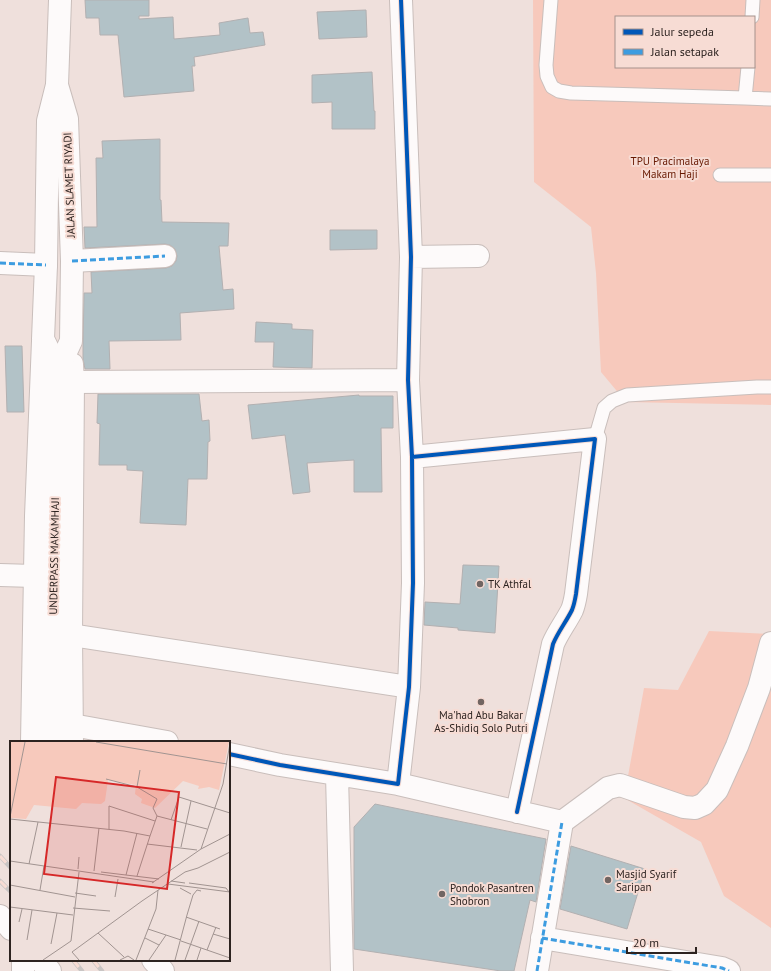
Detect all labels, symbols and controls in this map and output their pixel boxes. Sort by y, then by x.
legend [615,16,755,68]
text: Jalur sepeda [650,24,714,39]
text: Jalan setapak [650,44,719,59]
street label: JALAN SLAMET RIYADI [60,132,78,239]
park label: TPU Pracimalaya Makam Haji [631,154,709,181]
street label: UNDERPASS MAKAMHAJI [46,497,62,615]
place label: TK Athfal [488,577,532,591]
marker: TK Athfal [475,579,485,589]
marker: Ma'had Abu Bakar As-Shidiq Solo Putri [476,697,486,707]
place label: Ma'had Abu Bakar As-Shidiq Solo Putri [434,708,528,735]
inset map [10,741,230,961]
place label: Masjid Syarif Saripan [616,867,677,894]
marker: Masjid Syarif Saripan [603,875,613,885]
place label: Pondok Pasantren Shobron [450,881,534,908]
marker: Pondok Pasantren Shobron [437,889,447,899]
scale bar [627,929,696,955]
text: 20 m [633,935,659,950]

